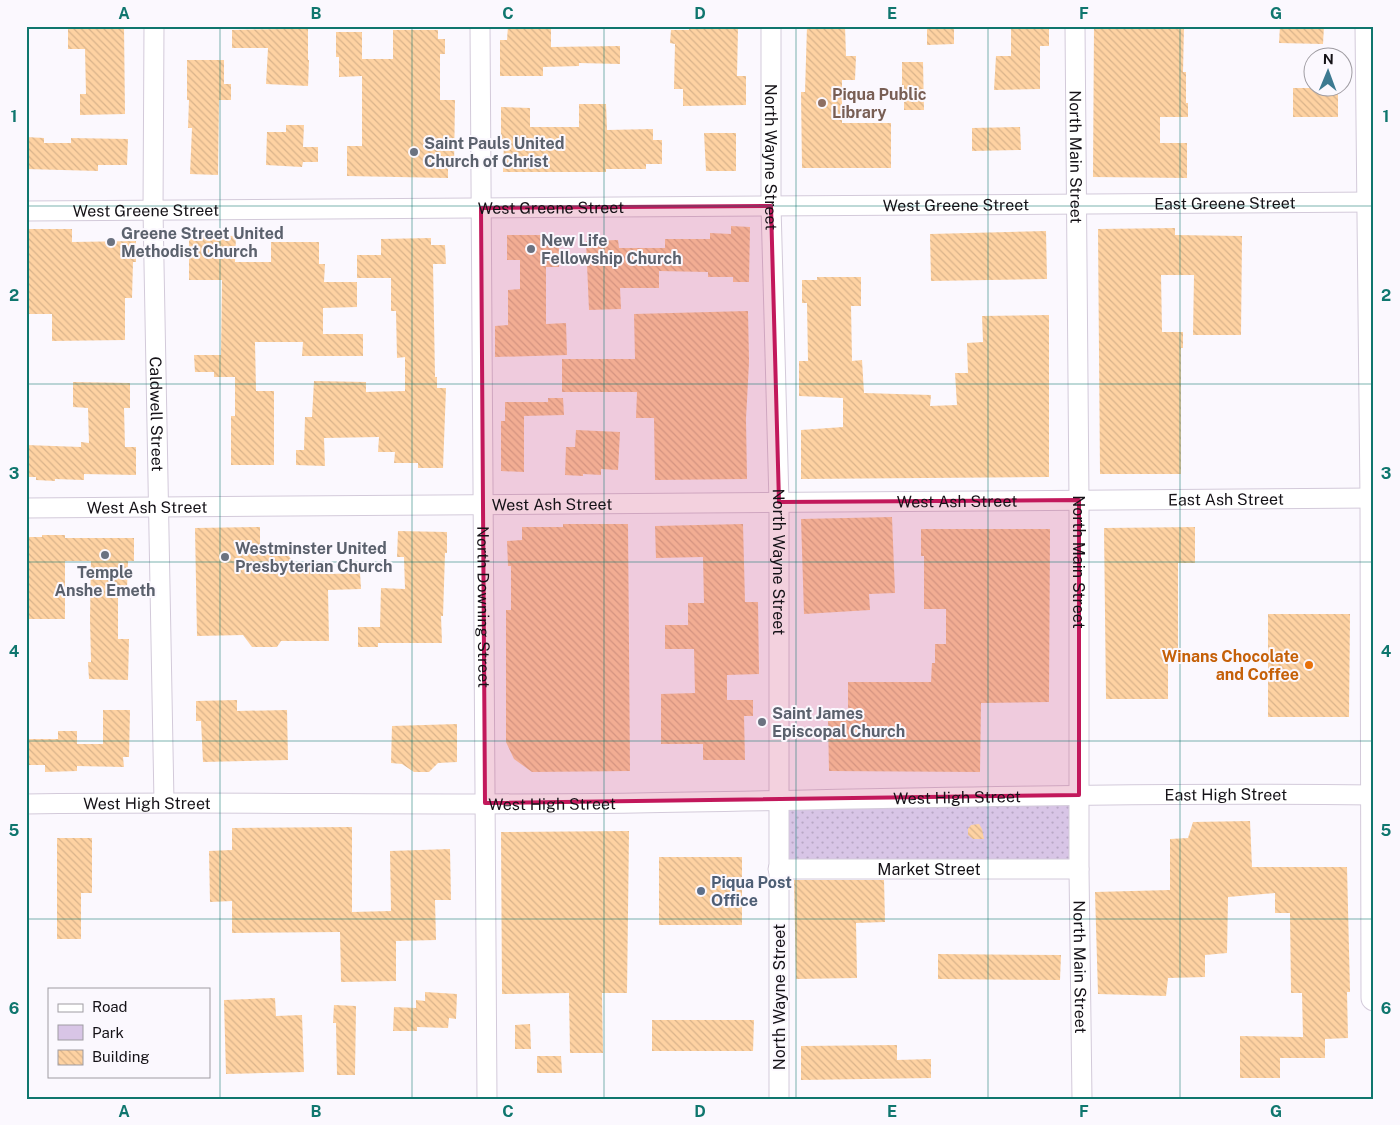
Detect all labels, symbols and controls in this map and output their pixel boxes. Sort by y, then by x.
text: A [118,4,130,23]
text: B [311,4,322,23]
text: C [502,4,514,23]
text: D [694,4,706,23]
text: E [887,4,897,23]
text: F [1079,4,1089,23]
text: G [1270,4,1282,23]
north arrow [1302,48,1352,98]
text: N [1323,51,1334,67]
street label: North Wayne Street [761,84,781,231]
place label: Piqua Public Library [832,85,927,122]
street label: North Main Street [1066,90,1086,224]
marker: Piqua Public Library [816,97,828,109]
text: 1 [11,107,17,126]
text: 1 [1383,107,1389,126]
place label: Saint Pauls United Church of Christ [424,134,564,171]
marker: Saint Pauls United Church of Christ [408,146,420,158]
street label: East Greene Street [1154,194,1296,213]
street label: West Greene Street [883,195,1029,215]
street label: West Greene Street [478,198,624,218]
street label: West Greene Street [73,201,219,221]
place label: Greene Street United Methodist Church [121,224,284,261]
place label: New Life Fellowship Church [541,231,682,268]
marker: Greene Street United Methodist Church [105,236,117,248]
marker: New Life Fellowship Church [525,243,537,255]
text: 2 [9,286,19,305]
text: 2 [1381,286,1391,305]
street label: Caldwell Street [146,356,167,472]
text: 3 [9,464,19,483]
text: 3 [1381,464,1391,483]
street label: North Wayne Street [769,488,788,635]
street label: East Ash Street [1168,490,1284,510]
street label: West Ash Street [897,492,1017,512]
street label: West Ash Street [492,495,612,515]
street label: North Main Street [1069,495,1088,629]
street label: West Ash Street [87,498,207,518]
street label: North Downing Street [473,526,493,688]
place label: Westminster United Presbyterian Church [235,539,392,576]
marker: Temple Anshe Emeth [99,549,111,561]
marker: Westminster United Presbyterian Church [219,551,231,563]
place label: Temple Anshe Emeth [54,563,156,600]
text: 4 [9,642,20,661]
text: 4 [1381,642,1392,661]
place label: Winans Chocolate and Coffee [1162,647,1299,684]
marker: Winans Chocolate and Coffee [1303,659,1315,671]
place label: Saint James Episcopal Church [772,704,905,741]
marker: Saint James Episcopal Church [756,716,768,728]
street label: East High Street [1164,785,1287,805]
street label: West High Street [893,787,1021,808]
street label: West High Street [83,794,211,813]
street label: West High Street [488,794,616,814]
text: 5 [9,821,20,840]
text: 5 [1381,821,1392,840]
street label: Market Street [877,860,981,879]
place label: Piqua Post Office [711,873,792,910]
marker: Piqua Post Office [695,885,707,897]
street label: North Main Street [1069,900,1090,1034]
street label: North Wayne Street [770,924,789,1070]
legend [48,988,210,1078]
text: Road [92,998,128,1015]
text: 6 [9,999,19,1018]
text: 6 [1381,999,1391,1018]
text: Park [92,1024,124,1041]
text: Building [92,1048,150,1065]
text: A [118,1102,130,1121]
text: B [311,1102,322,1121]
text: C [502,1102,514,1121]
text: D [694,1102,706,1121]
text: E [887,1102,897,1121]
text: F [1079,1102,1089,1121]
text: G [1270,1102,1282,1121]

